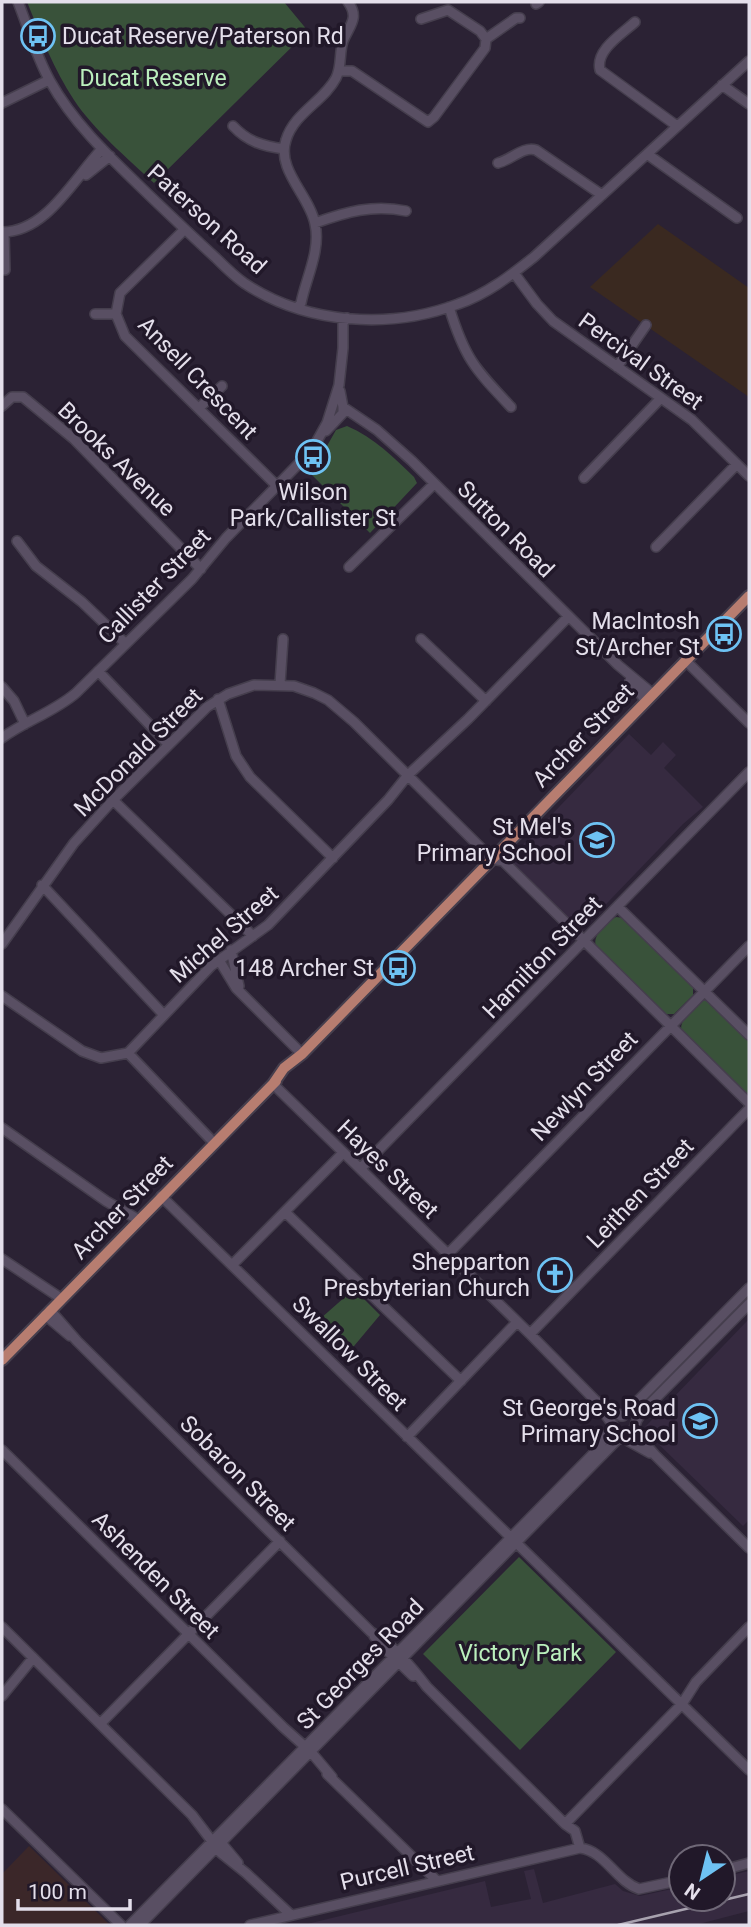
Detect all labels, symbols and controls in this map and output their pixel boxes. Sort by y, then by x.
bus stop icon: Ducat Reserve/Paterson Rd [19,17,57,55]
place label: Ducat Reserve/Paterson Rd [62,23,344,50]
park label: Ducat Reserve [79,65,227,92]
street label: Paterson Road [142,159,272,280]
street label: Percival Street [573,307,708,416]
street label: Ansell Crescent [132,312,263,445]
street label: Brooks Avenue [52,397,181,522]
bus stop icon: Wilson Park/Callister St [294,438,332,476]
street label: Sutton Road [452,475,560,583]
place label: Wilson Park/Callister St [230,479,396,532]
street label: Callister Street [93,523,216,650]
place label: MacIntosh St/Archer St [575,608,700,661]
bus stop icon: MacIntosh St/Archer St [705,615,743,653]
street label: Archer Street [527,678,639,793]
street label: McDonald Street [69,683,208,822]
place label: St Mel's Primary School [417,814,572,867]
school or university icon: St Mel's Primary School [578,821,616,859]
street label: Michel Street [165,880,284,989]
street label: Hamilton Street [477,891,608,1024]
bus stop icon: 148 Archer St [379,949,417,987]
place label: 148 Archer St [235,955,374,982]
street label: Newlyn Street [526,1026,643,1147]
street label: Hayes Street [332,1115,444,1224]
street label: Leithen Street [581,1133,699,1254]
street label: Archer Street [66,1150,178,1265]
place label: Shepparton Presbyterian Church [324,1249,530,1302]
church icon: Shepparton Presbyterian Church [536,1256,574,1294]
street label: Swallow Street [287,1290,413,1416]
place label: St George's Road Primary School [502,1395,676,1448]
school or university icon: St George's Road Primary School [681,1402,719,1440]
street label: Sobaron Street [174,1410,301,1537]
street label: Ashenden Street [86,1506,225,1645]
street label: St Georges Road [291,1593,429,1735]
park label: Victory Park [458,1640,582,1667]
street label: Purcell Street [338,1839,477,1896]
north arrow [667,1843,737,1913]
scale bar [18,1868,130,1912]
text: N [680,1878,705,1905]
text: 100 m [28,1880,87,1904]

